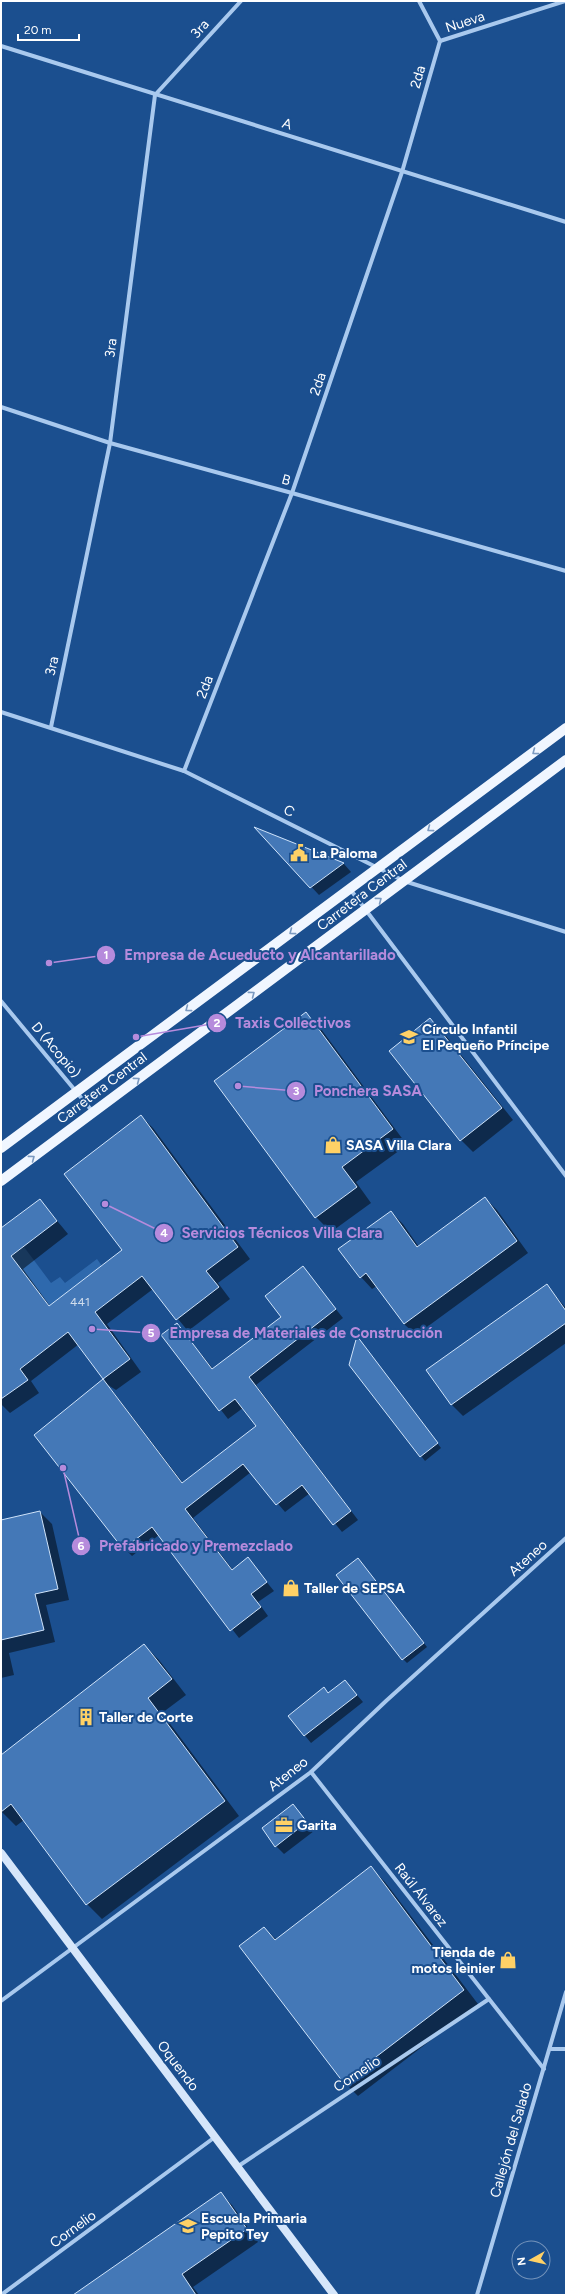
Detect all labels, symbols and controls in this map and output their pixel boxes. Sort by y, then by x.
street label: Nueva [443,8,487,36]
scale bar [18,16,79,42]
street label: 3ra [187,16,213,42]
text: 20 m [24,23,52,37]
street label: 2da [407,64,429,90]
street label: A [280,114,295,134]
street label: 3ra [101,337,121,359]
street label: 2da [306,370,330,398]
street label: B [280,471,292,489]
street label: 3ra [42,655,62,677]
street label: 2da [193,673,217,701]
one-way arrow [532,747,539,754]
street label: C [281,801,297,821]
one-way arrow [428,824,435,831]
public building icon: La Paloma [289,843,309,863]
place label: La Paloma [312,845,377,862]
street label: Carretera Central [314,856,410,934]
one-way arrow [374,898,381,905]
one-way arrow [290,927,297,934]
callout: Empresa de Acueducto y Alcantarillado [96,941,404,968]
text: Empresa de Acueducto y Alcantarillado [124,946,396,964]
text: 1 [103,948,109,962]
one-way arrow [248,991,255,999]
one-way arrow [185,1004,192,1012]
callout: Taxis Collectivos [207,1009,358,1036]
text: Taxis Collectivos [235,1014,351,1032]
text: 2 [214,1016,221,1030]
street label: D (Acopio) [28,1019,84,1081]
place label: Círculo Infantil El Pequeño Príncipe [422,1021,550,1054]
school or university icon: Círculo Infantil El Pequeño Príncipe [399,1027,419,1047]
street label: Carretera Central [54,1049,150,1127]
callout: Ponchera SASA [286,1077,430,1104]
one-way arrow [132,1078,139,1085]
text: Ponchera SASA [314,1082,422,1100]
text: 3 [293,1084,300,1098]
shop icon: SASA Villa Clara [323,1135,343,1155]
place label: SASA Villa Clara [346,1137,452,1154]
one-way arrow [28,1155,35,1162]
callout: Servicios Técnicos Villa Clara [154,1219,390,1246]
text: Servicios Técnicos Villa Clara [182,1224,382,1242]
text: 4 [160,1226,168,1240]
house number: 441 [70,1295,90,1309]
callout: Empresa de Materiales de Construcción [141,1320,450,1347]
text: Empresa de Materiales de Construcción [169,1324,443,1342]
text: 5 [148,1326,155,1340]
callout: Prefabricado y Premezclado [71,1533,301,1560]
street label: Ateneo [505,1536,551,1580]
text: Prefabricado y Premezclado [99,1537,293,1555]
text: 6 [78,1539,85,1553]
shop icon: Taller de SEPSA [281,1578,301,1598]
place label: Taller de SEPSA [304,1580,405,1597]
building icon: Taller de Corte [76,1707,96,1727]
place label: Taller de Corte [99,1709,194,1726]
street label: Ateneo [265,1753,311,1795]
office icon: Garita [274,1815,294,1835]
place label: Garita [297,1817,337,1834]
street label: Raúl Álvarez [391,1860,451,1930]
place label: Tienda de motos leinier [412,1944,496,1977]
shop icon: Tienda de motos leinier [498,1950,518,1970]
street label: Oquendo [154,2037,202,2095]
street label: Cornelio [330,2052,384,2096]
street label: Callejón del Salado [486,2081,536,2199]
street label: Cornelio [47,2207,99,2251]
place label: Escuela Primaria Pepito Tey [201,2210,307,2243]
school or university icon: Escuela Primaria Pepito Tey [178,2216,198,2236]
north arrow [511,2240,551,2280]
text: N [515,2256,529,2266]

